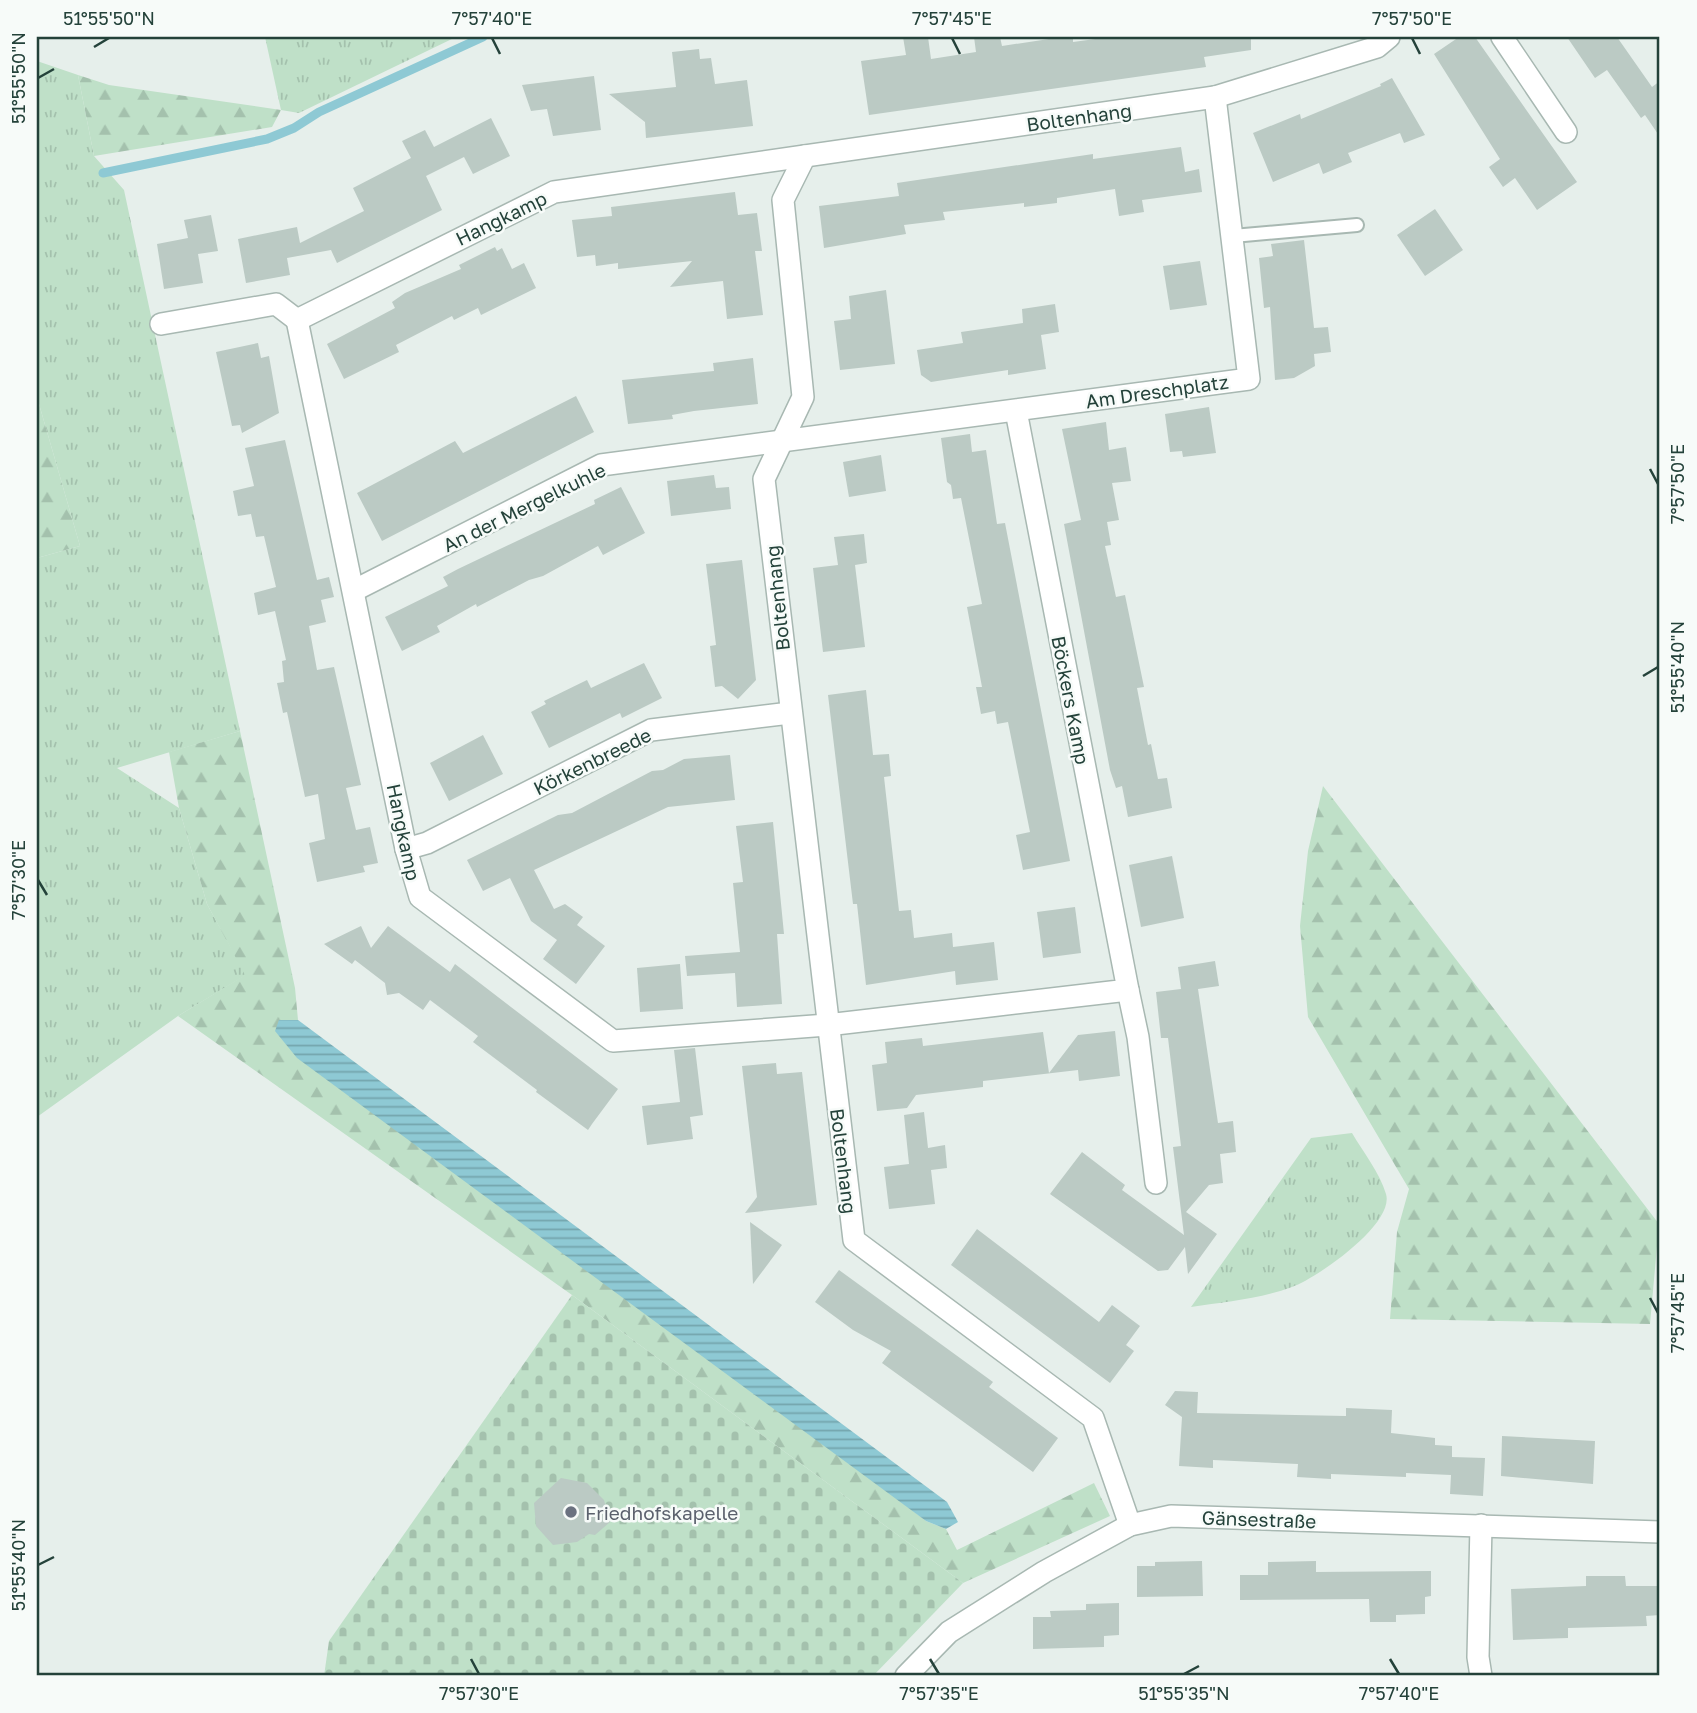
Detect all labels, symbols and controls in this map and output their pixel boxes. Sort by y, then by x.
text: 51°55'50"N [63,7,155,29]
text: 7°57'40"E [452,7,532,29]
text: 7°57'45"E [912,7,992,29]
text: 7°57'50"E [1372,7,1452,29]
text: 51°55'50"N [7,32,29,124]
street label: Boltenhang [1025,98,1133,136]
street label: Hangkamp [452,186,550,250]
street label: Am Dreschplatz [1084,370,1230,412]
text: 7°57'50"E [1666,444,1688,524]
street label: An der Mergelkuhle [439,458,609,556]
street label: Boltenhang [760,544,794,652]
text: 51°55'40"N [1666,621,1688,713]
street label: Böckers Kamp [1047,634,1095,766]
street label: Körkenbreede [529,723,655,799]
street label: Hangkamp [383,782,425,882]
text: 7°57'30"E [7,840,29,920]
street label: Boltenhang [826,1107,862,1215]
text: 7°57'45"E [1666,1273,1688,1353]
place label: Friedhofskapelle [585,1501,738,1524]
marker: Friedhofskapelle [563,1504,579,1520]
street label: Gänsestraße [1201,1506,1317,1532]
text: 51°55'40"N [7,1519,29,1611]
text: 7°57'30"E [439,1682,519,1704]
text: 7°57'35"E [899,1682,979,1704]
text: 51°55'35"N [1138,1682,1230,1704]
text: 7°57'40"E [1359,1682,1439,1704]

